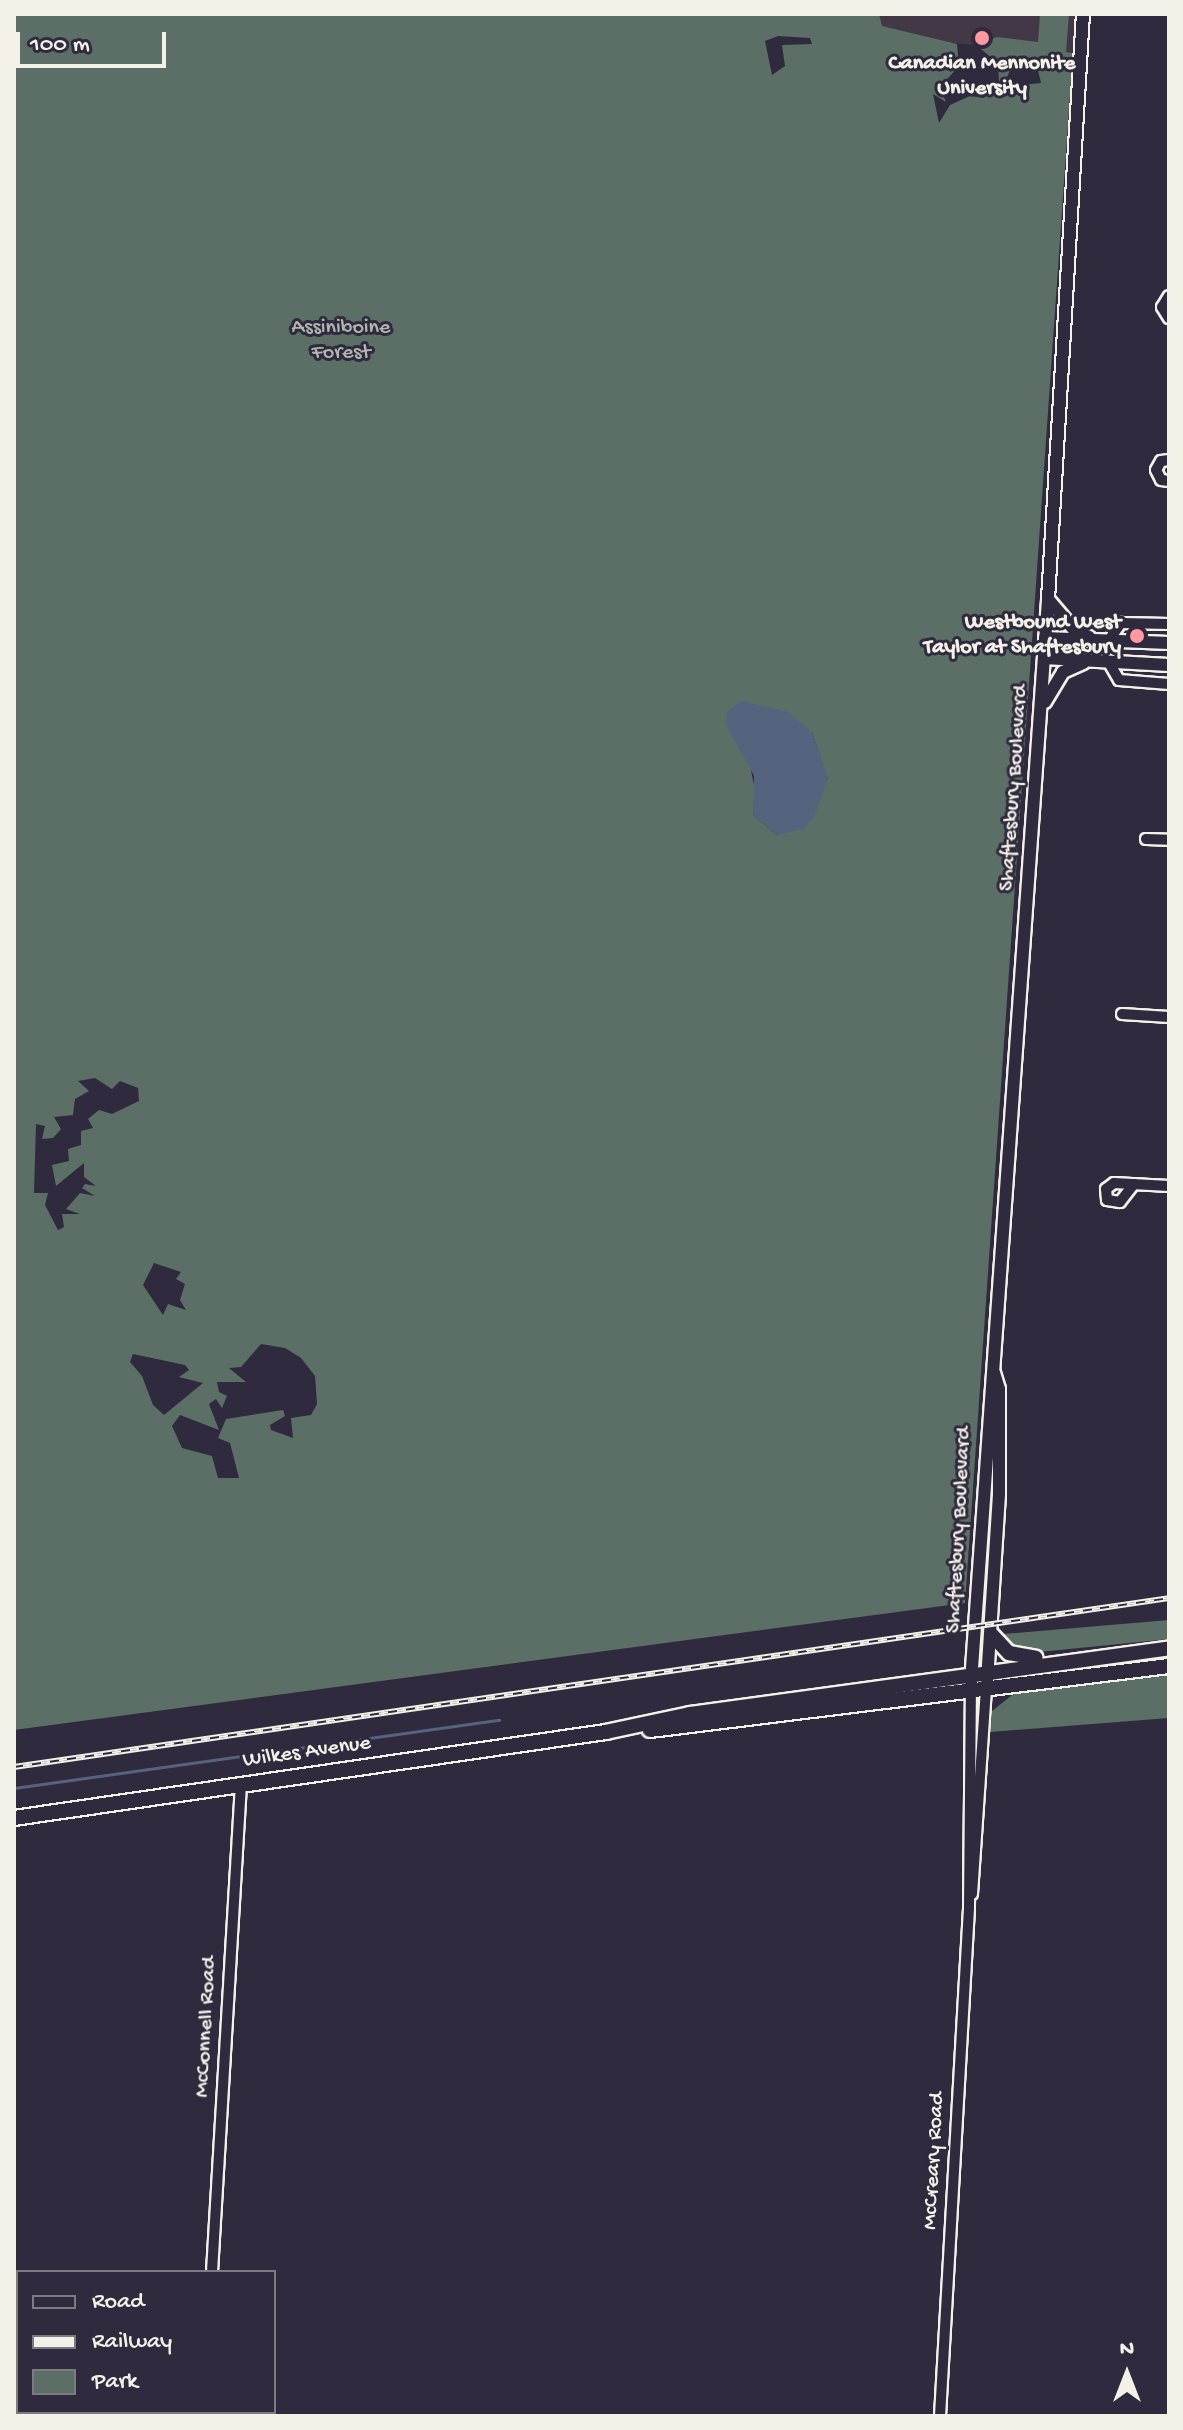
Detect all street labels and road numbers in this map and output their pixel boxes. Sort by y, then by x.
street label: Shaftesbury Boulevard [995,684,1035,892]
street label: Shaftesbury Boulevard [941,1426,979,1634]
street label: Wilkes Avenue [241,1731,373,1775]
street label: McConnell Road [190,1956,224,2098]
street label: McCreary Road [918,2091,952,2231]

